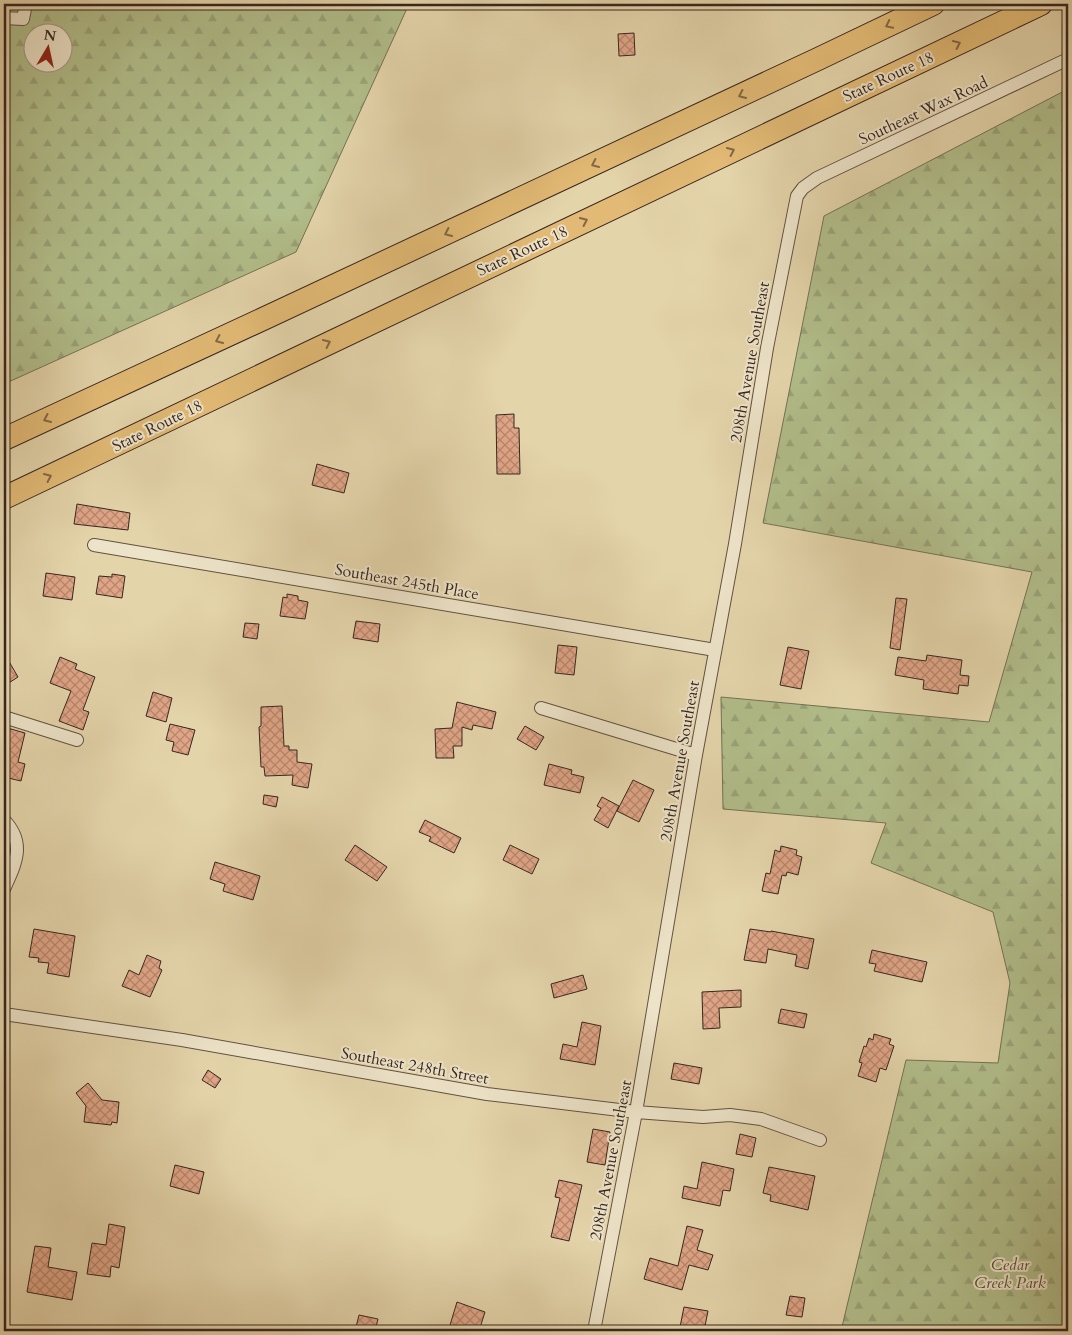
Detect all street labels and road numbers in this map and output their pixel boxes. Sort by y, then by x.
street label: State Route 18 [839,46,938,108]
street label: Southeast Wax Road [855,71,992,150]
street label: State Route 18 [473,220,572,282]
street label: 208th Avenue Southeast [725,280,775,444]
street label: State Route 18 [109,395,206,457]
street label: Southeast 245th Place [333,558,481,605]
street label: 208th Avenue Southeast [655,679,705,843]
street label: Southeast 248th Street [339,1042,490,1090]
street label: 208th Avenue Southeast [585,1078,637,1242]

